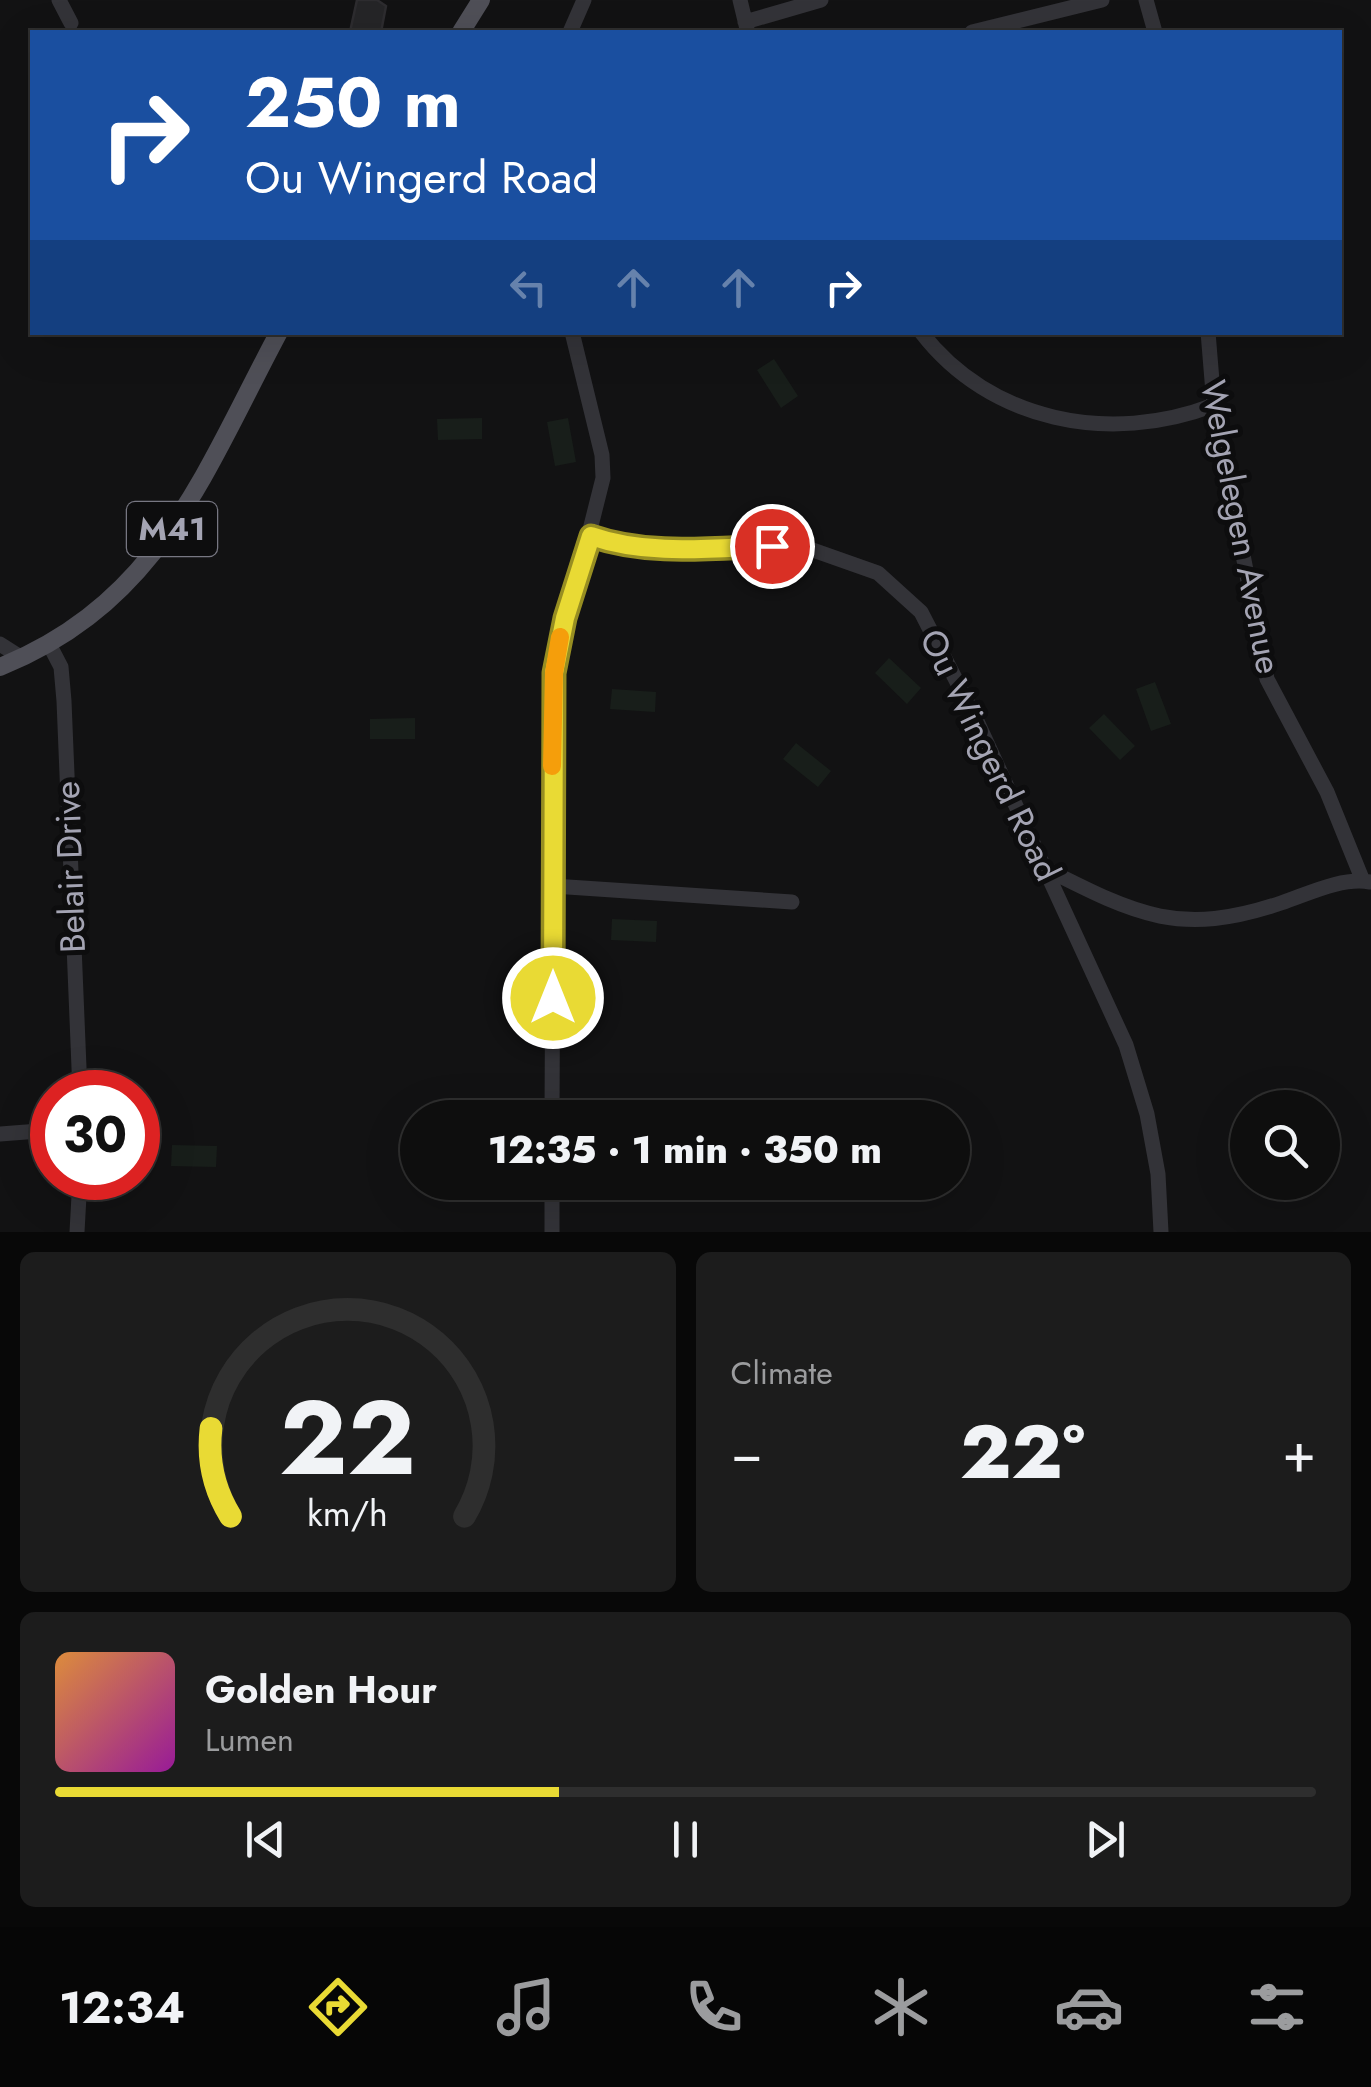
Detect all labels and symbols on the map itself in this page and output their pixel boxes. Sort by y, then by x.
street label: Welgelegen Avenue [1188,376,1294,678]
road number: M41 [127,502,217,556]
pin [730,504,815,589]
street label: Ou Wingerd Road [907,621,1073,889]
street label: Belair Drive [42,780,98,954]
position arrow [501,946,605,1050]
speed limit sign: 30 [30,1070,160,1200]

